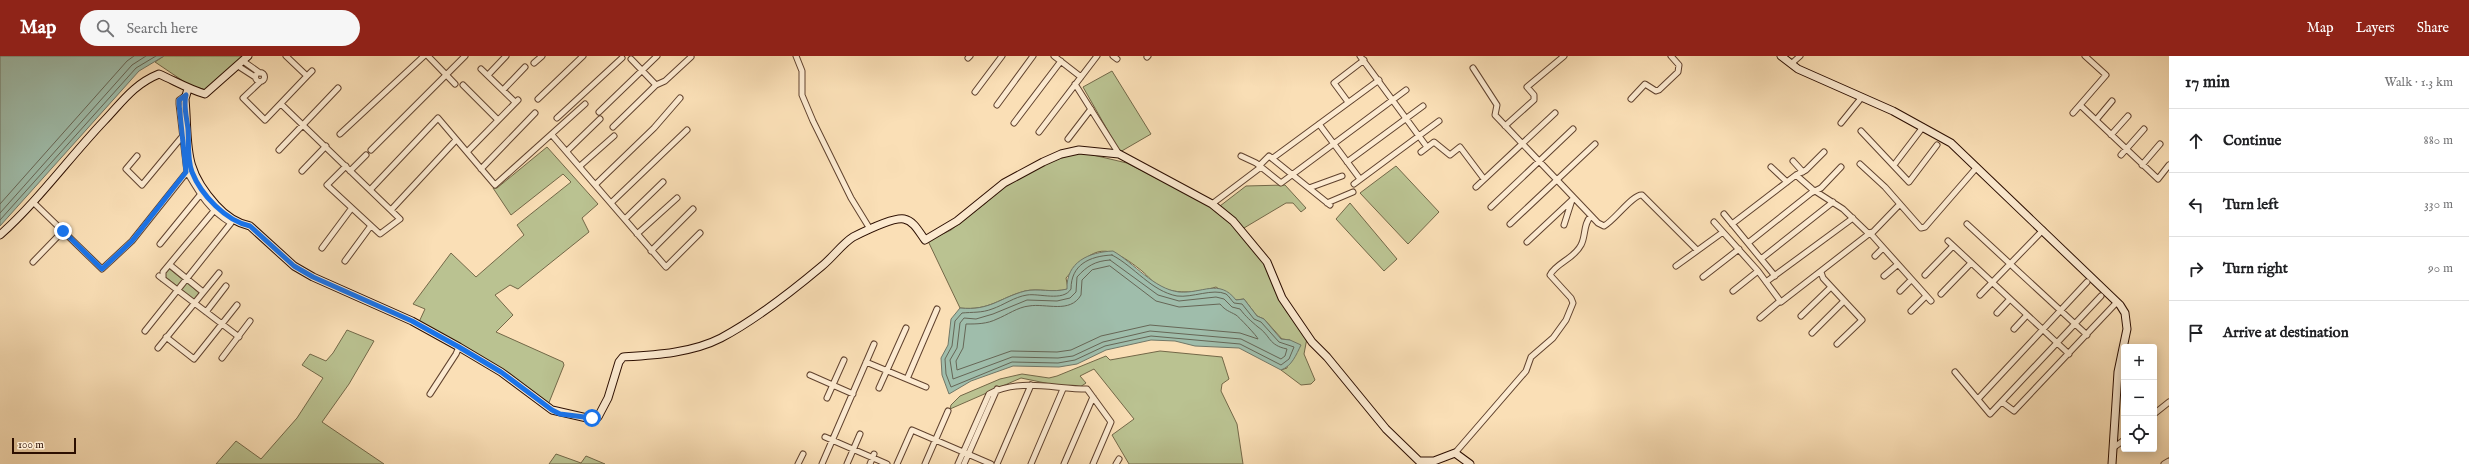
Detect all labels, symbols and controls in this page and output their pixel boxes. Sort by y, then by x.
search box [80,10,360,46]
text: Map [20,16,56,40]
icon: search [94,17,116,39]
text: Search here [126,19,198,38]
text: Map [2307,19,2334,37]
text: Layers [2356,19,2395,37]
text: Share [2417,19,2449,37]
text: 17 min [2185,72,2230,93]
text: Walk · 1.3 km [2384,74,2453,91]
icon: ahead [2185,130,2207,152]
text: Continue [2223,131,2281,150]
text: 880 m [2424,132,2453,149]
icon: left [2185,194,2207,216]
text: Turn left [2223,195,2279,214]
text: 330 m [2424,196,2453,213]
route end [54,222,72,240]
icon: right [2185,258,2207,280]
text: Turn right [2223,259,2288,278]
text: 90 m [2428,260,2453,277]
icon: arrive [2185,322,2207,344]
text: Arrive at destination [2223,323,2349,342]
map controls [2121,344,2157,452]
button: + [2121,344,2157,380]
button: − [2121,380,2157,416]
route start [583,409,601,427]
button: locate [2121,416,2157,452]
scale bar [12,436,76,455]
text: 100 m [18,438,44,452]

